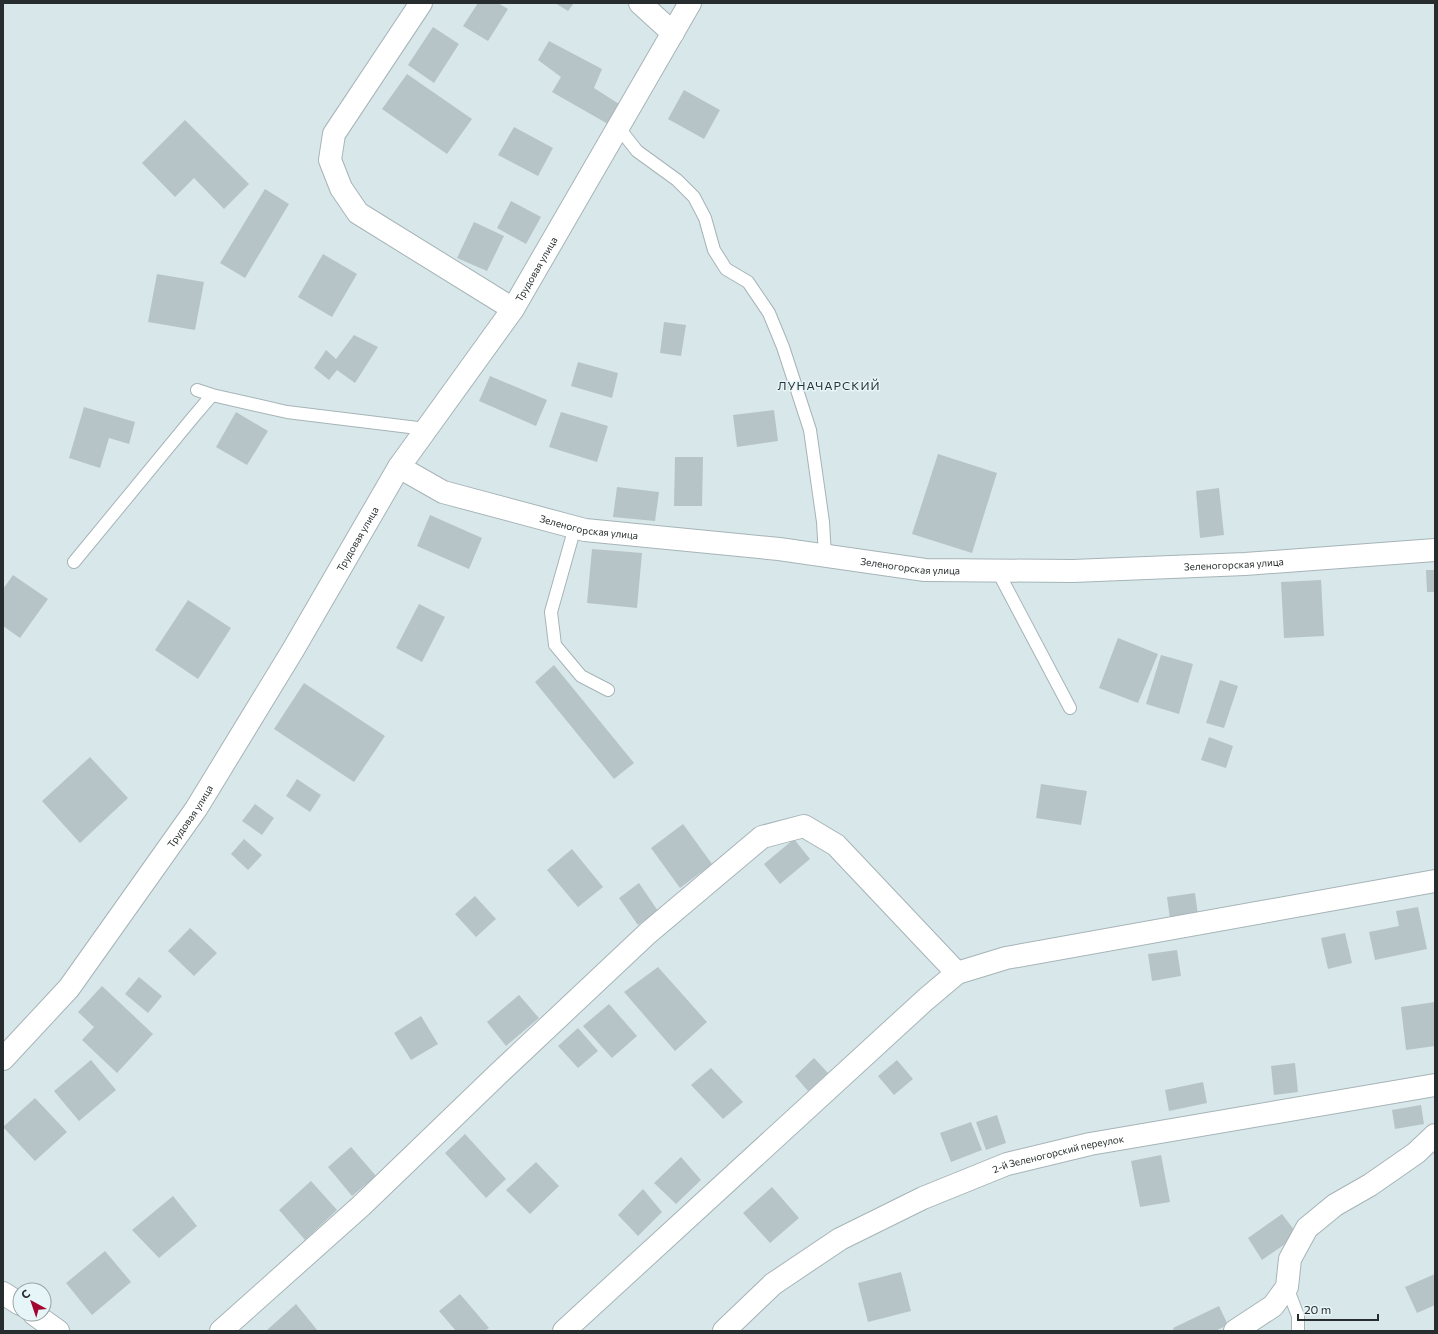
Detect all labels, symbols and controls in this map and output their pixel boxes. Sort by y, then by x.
street label: Трудовая улица [513,235,560,304]
district label: ЛУНАЧАРСКИЙ [777,378,881,392]
street label: Трудовая улица [334,504,381,574]
street label: Зеленогорская улица [538,512,639,541]
street label: Зеленогорская улица [860,555,960,576]
street label: Зеленогорская улица [1184,555,1284,572]
street label: Трудовая улица [165,783,215,850]
street label: 2-й Зеленогорский переулок [991,1132,1126,1175]
north arrow [12,1282,52,1322]
text: С [18,1286,33,1301]
scale bar [1298,1296,1378,1322]
text: 20 m [1304,1302,1331,1316]

